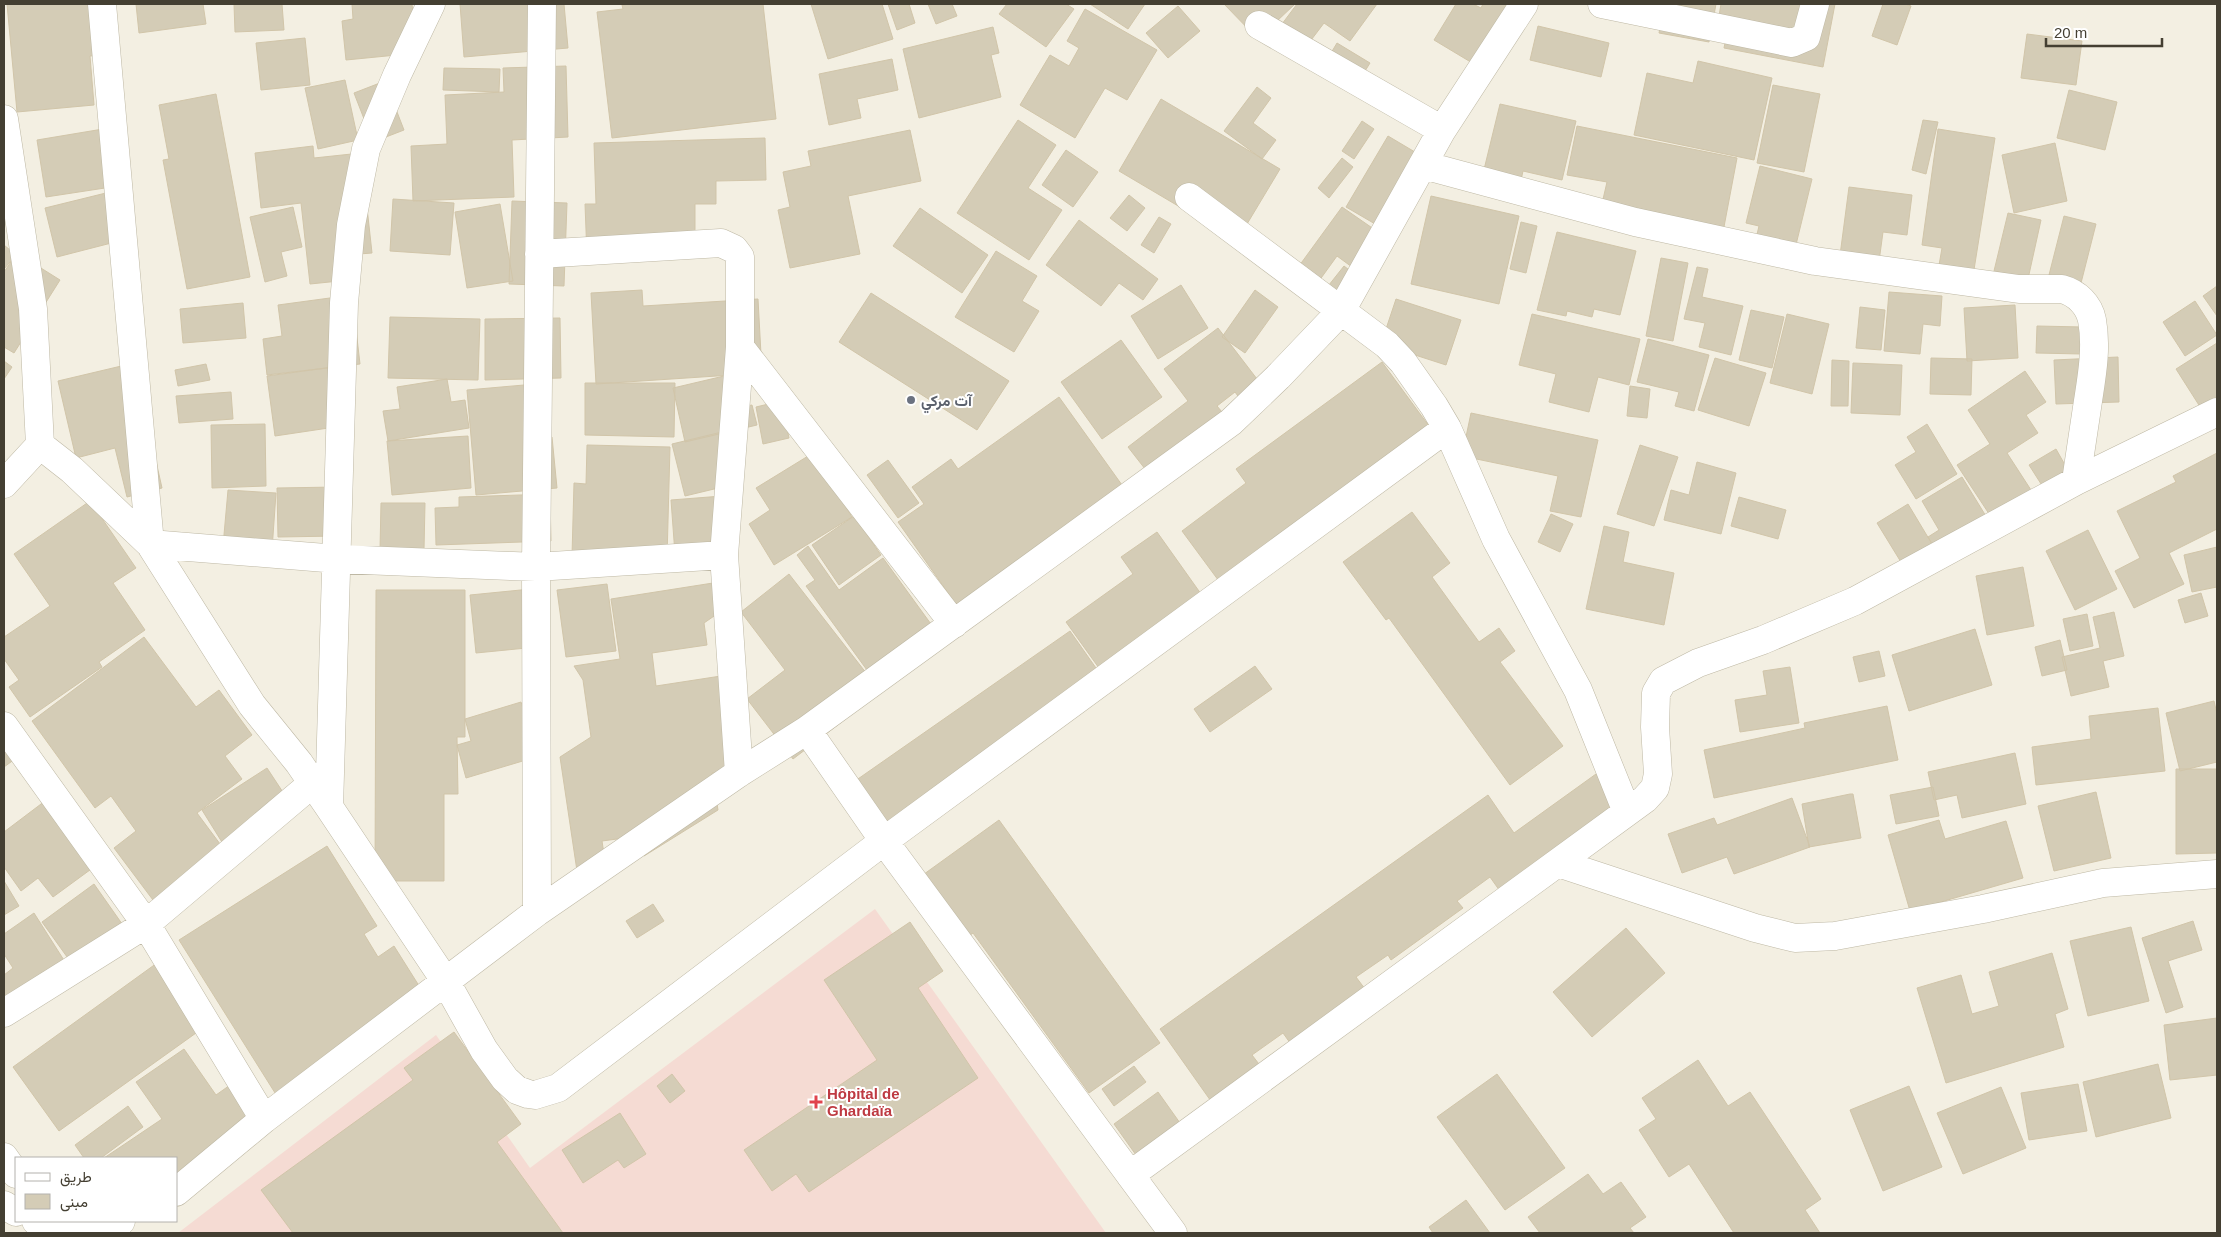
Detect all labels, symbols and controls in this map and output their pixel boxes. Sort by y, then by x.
scale bar [2046,15,2162,47]
text: 20 m [2054,24,2087,41]
place label: آت مركي [921,392,973,414]
marker: آت مركي [905,394,917,406]
place label: Hôpital de Ghardaïa [827,1085,900,1119]
marker: Hôpital de Ghardaïa [809,1095,823,1109]
legend [15,1157,178,1222]
text: طريق [60,1168,92,1187]
text: مبنى [60,1193,88,1212]

